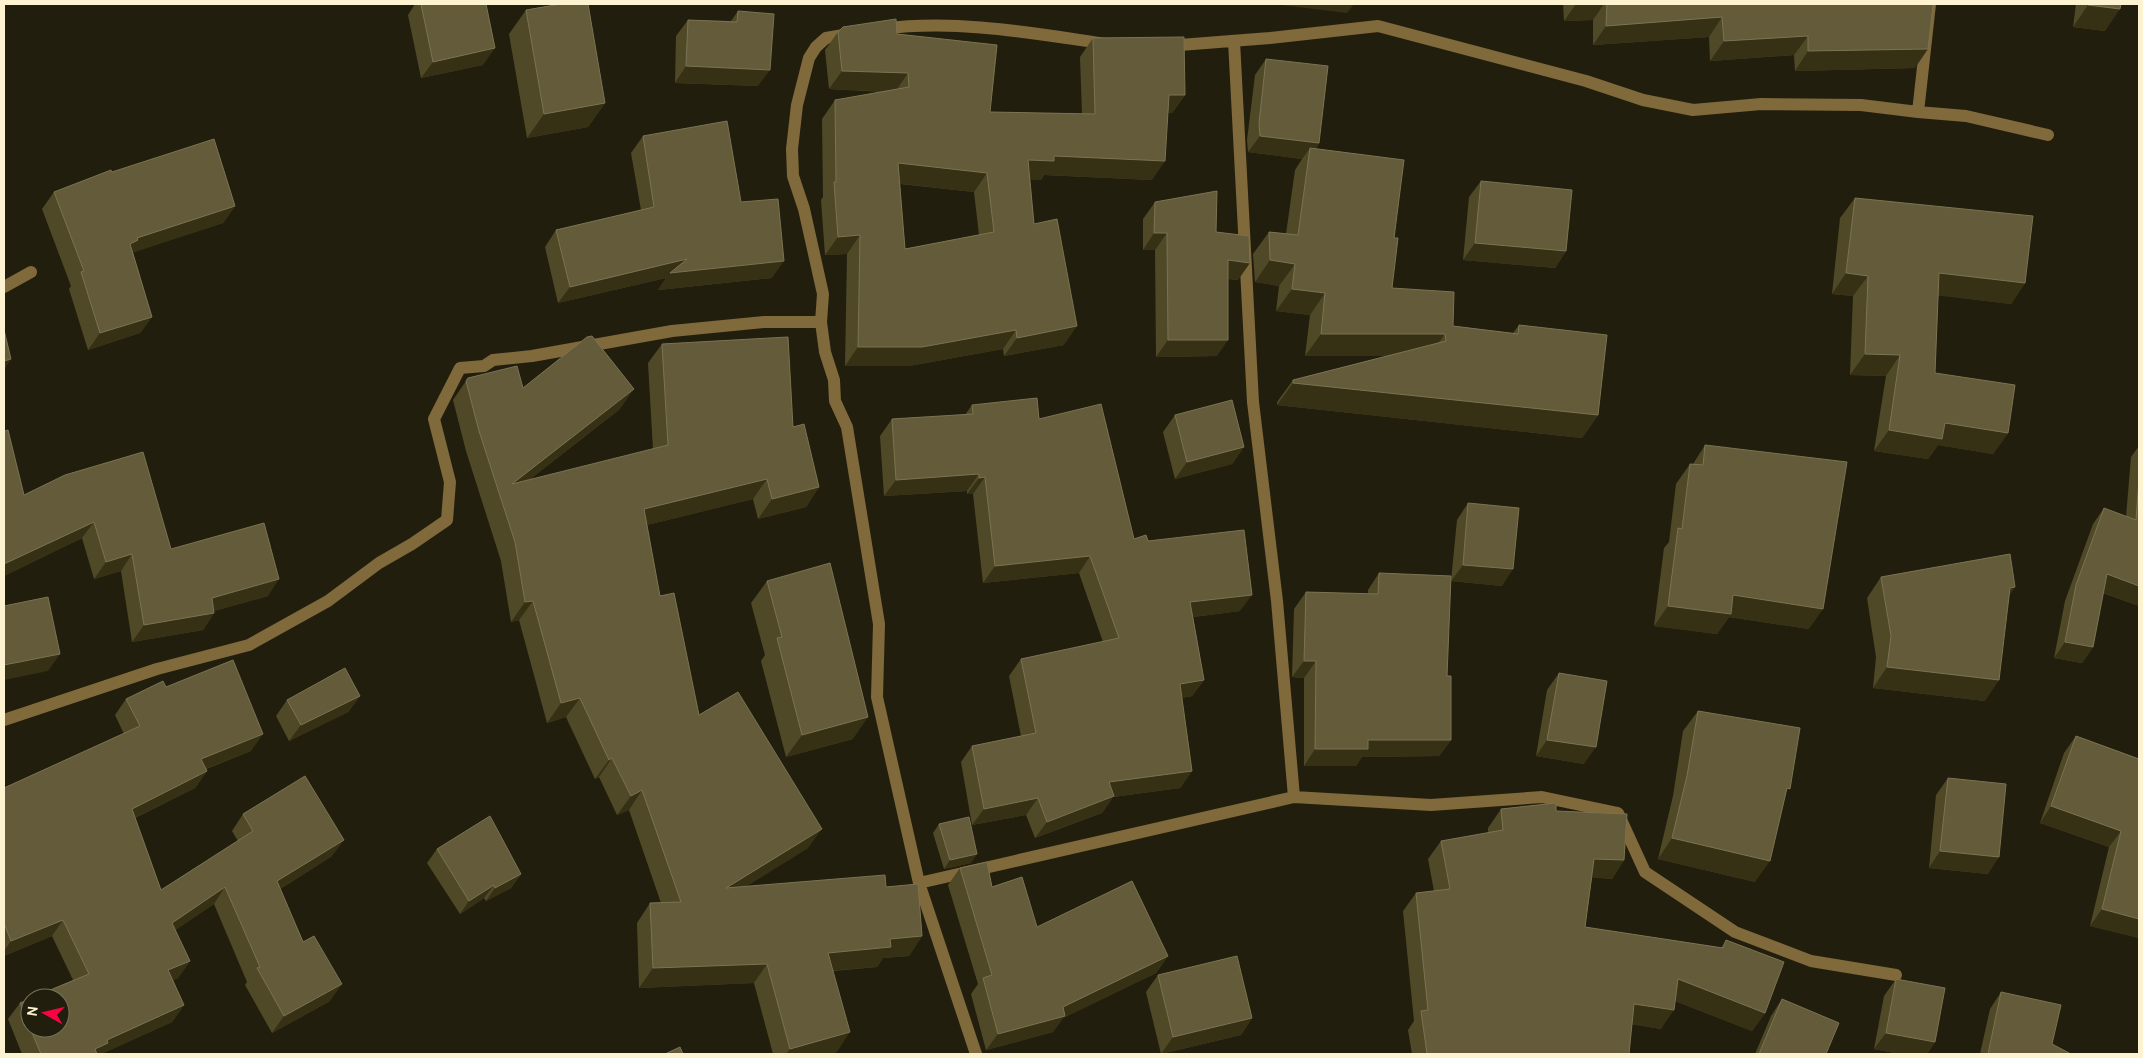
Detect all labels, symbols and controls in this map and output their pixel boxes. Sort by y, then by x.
north arrow [20,988,70,1038]
text: N [23,1005,42,1017]

